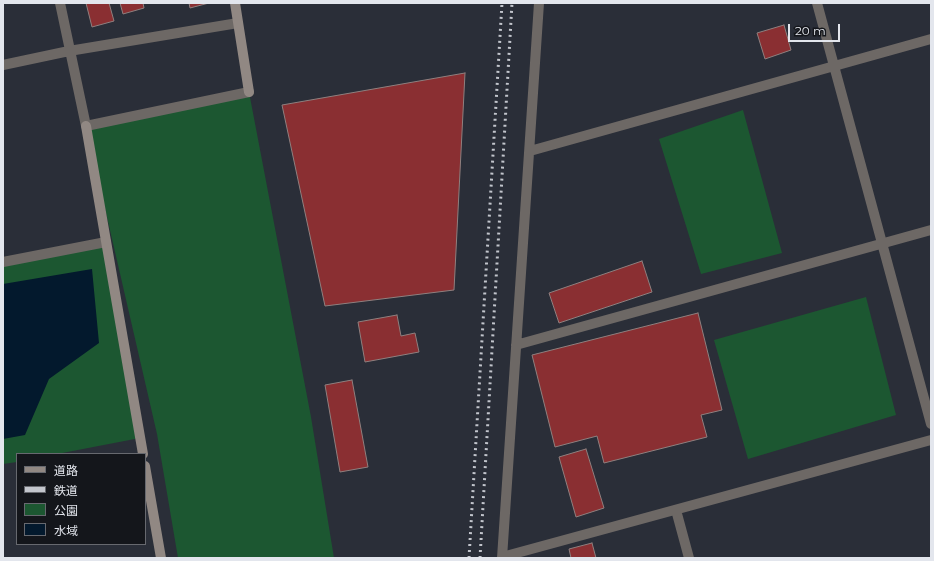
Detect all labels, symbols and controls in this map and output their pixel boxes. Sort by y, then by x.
scale bar [790,16,842,42]
text: 20 m [795,23,826,38]
legend [16,453,146,545]
text: 道路 [54,463,78,478]
text: 鉄道 [54,483,78,498]
text: 公園 [54,503,78,518]
text: 水域 [54,523,78,538]

